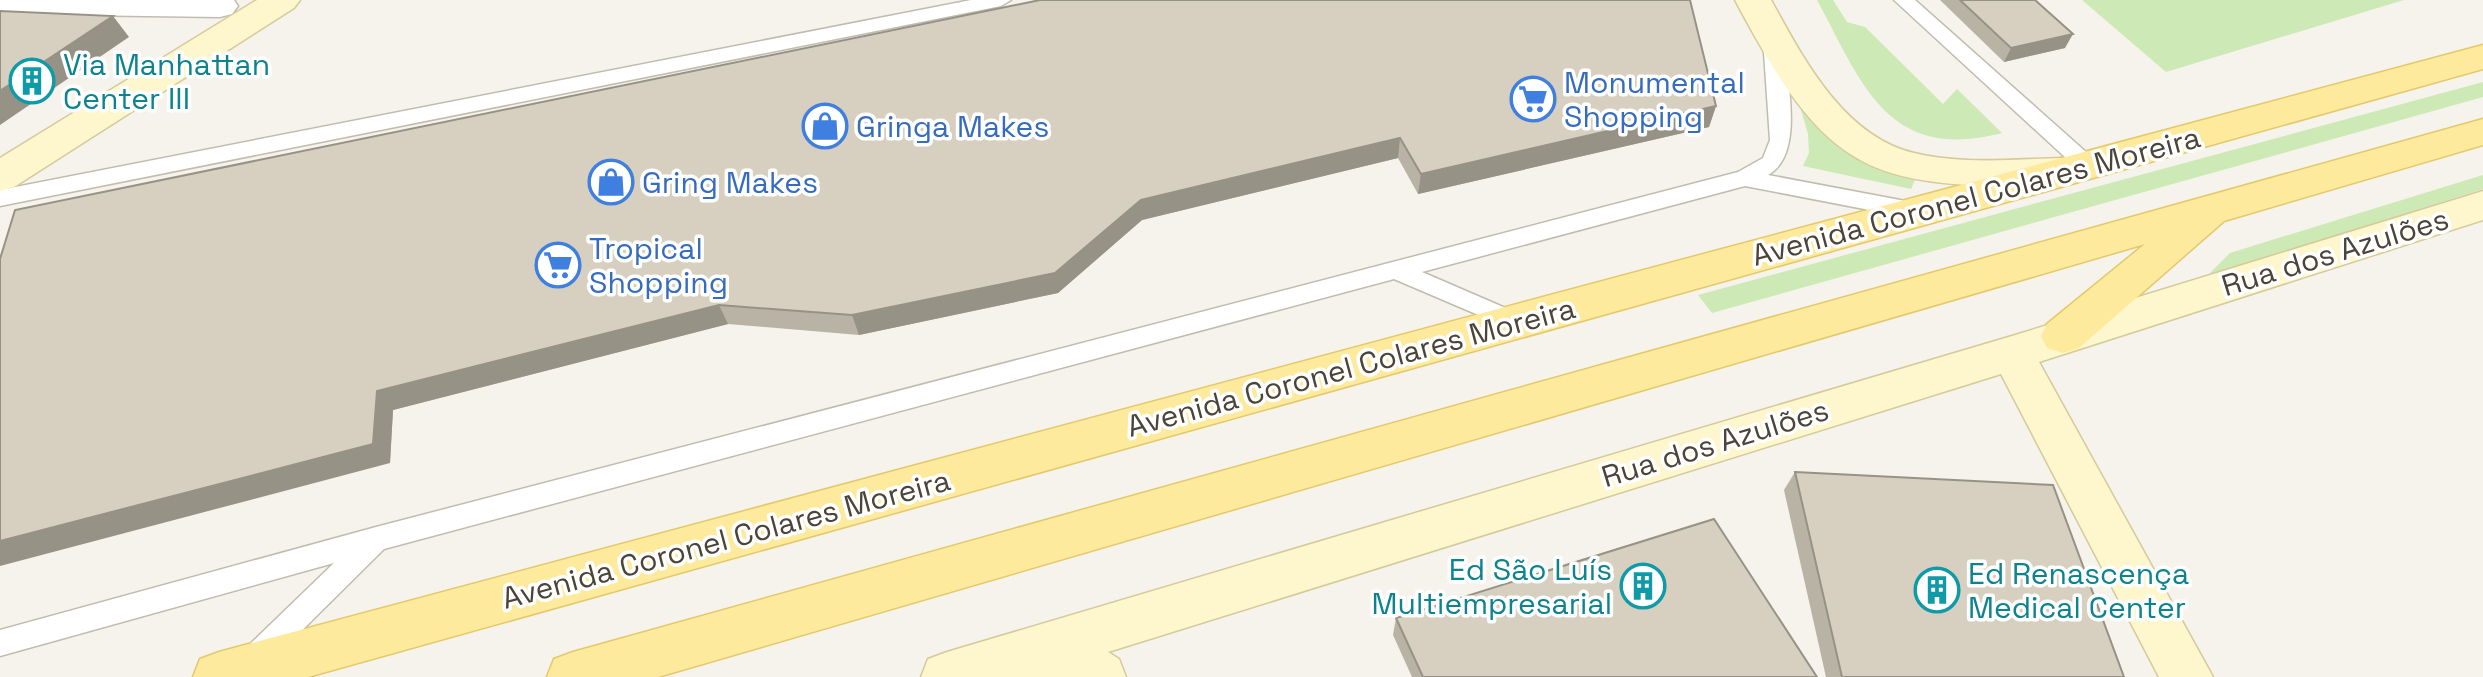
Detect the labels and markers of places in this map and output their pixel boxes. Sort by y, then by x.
place label: Via Manhattan Center III [63,45,270,118]
building icon: Via Manhattan Center III [8,57,56,105]
place label: Monumental Shopping [1564,63,1745,136]
supermarket icon: Monumental Shopping [1509,75,1557,123]
shop icon: Gringa Makes [801,102,849,150]
place label: Gringa Makes [856,107,1049,146]
shop icon: Gring Makes [587,158,635,206]
place label: Gring Makes [642,163,818,202]
place label: Tropical Shopping [589,229,728,302]
supermarket icon: Tropical Shopping [534,241,582,289]
place label: Ed São Luís Multiempresarial [1372,550,1612,623]
place label: Ed Renascença Medical Center [1968,554,2189,627]
building icon: Ed São Luís Multiempresarial [1619,562,1667,610]
building icon: Ed Renascença Medical Center [1913,566,1961,614]

